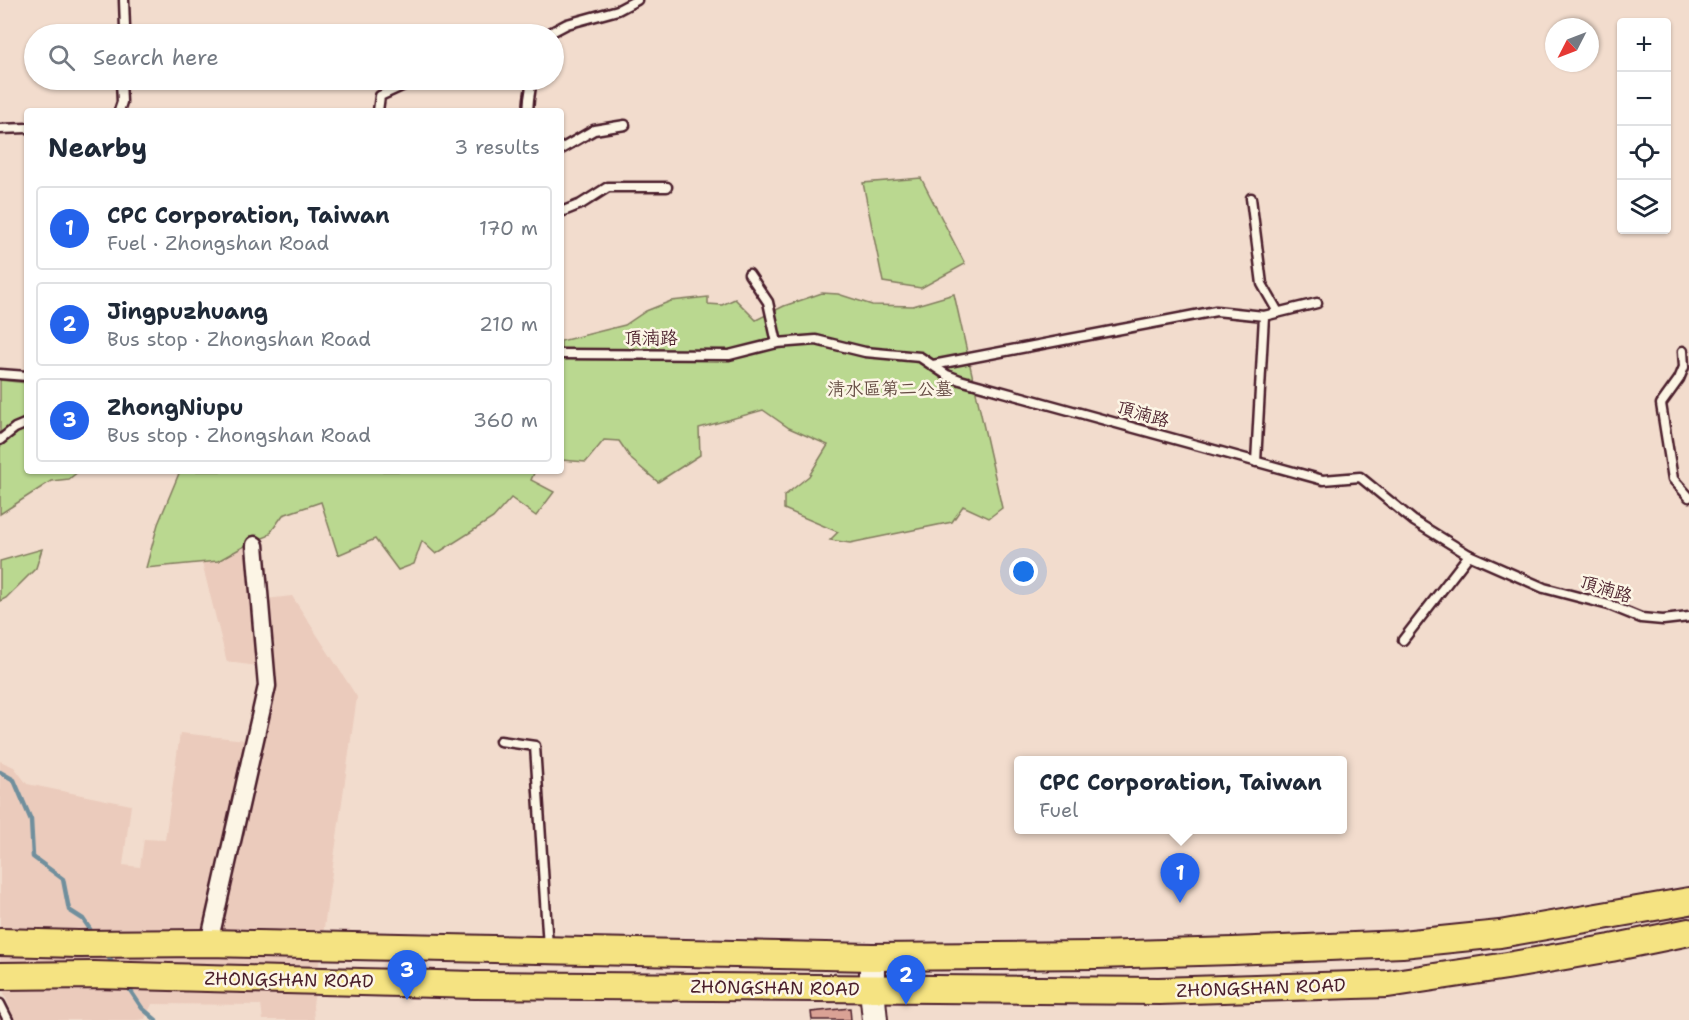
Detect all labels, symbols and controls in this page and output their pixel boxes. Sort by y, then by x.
north arrow [1545,18,1599,72]
map controls [1617,18,1671,234]
button: + [1617,18,1671,72]
search box [24,24,564,90]
icon: search [45,41,78,74]
text: Search here [93,43,219,72]
button: − [1617,72,1671,126]
button: locate [1617,126,1671,180]
text: Nearby [48,130,147,165]
text: 3 results [454,134,540,160]
button: layers [1617,180,1671,234]
text: CPC Corporation, Taiwan [107,201,390,230]
text: 1 [65,215,74,241]
text: 170 m [479,215,538,241]
text: Fuel · Zhongshan Road [107,230,329,256]
text: Jingpuzhuang [107,297,268,326]
text: 2 [63,311,77,337]
text: 210 m [479,311,538,337]
text: Bus stop · Zhongshan Road [107,326,371,352]
street label: 頂湳路 [624,326,678,350]
park label: 清水區第二公墓 [827,377,953,401]
text: ZhongNiupu [107,393,243,422]
street label: 頂湳路 [1114,395,1172,433]
text: 3 [63,407,77,433]
text: 360 m [473,407,538,433]
text: Bus stop · Zhongshan Road [107,422,371,448]
your location [1009,557,1038,586]
street label: 頂湳路 [1577,570,1635,608]
popup [1014,756,1347,834]
text: CPC Corporation, Taiwan [1039,768,1322,797]
text: Fuel [1039,797,1078,823]
pin: 1 [1160,854,1200,903]
pin: 3 [388,950,426,1000]
pin: 2 [886,956,926,1005]
street label: ZHONGSHAN ROAD [204,967,374,993]
street label: ZHONGSHAN ROAD [1176,973,1346,1003]
street label: ZHONGSHAN ROAD [690,975,860,1001]

